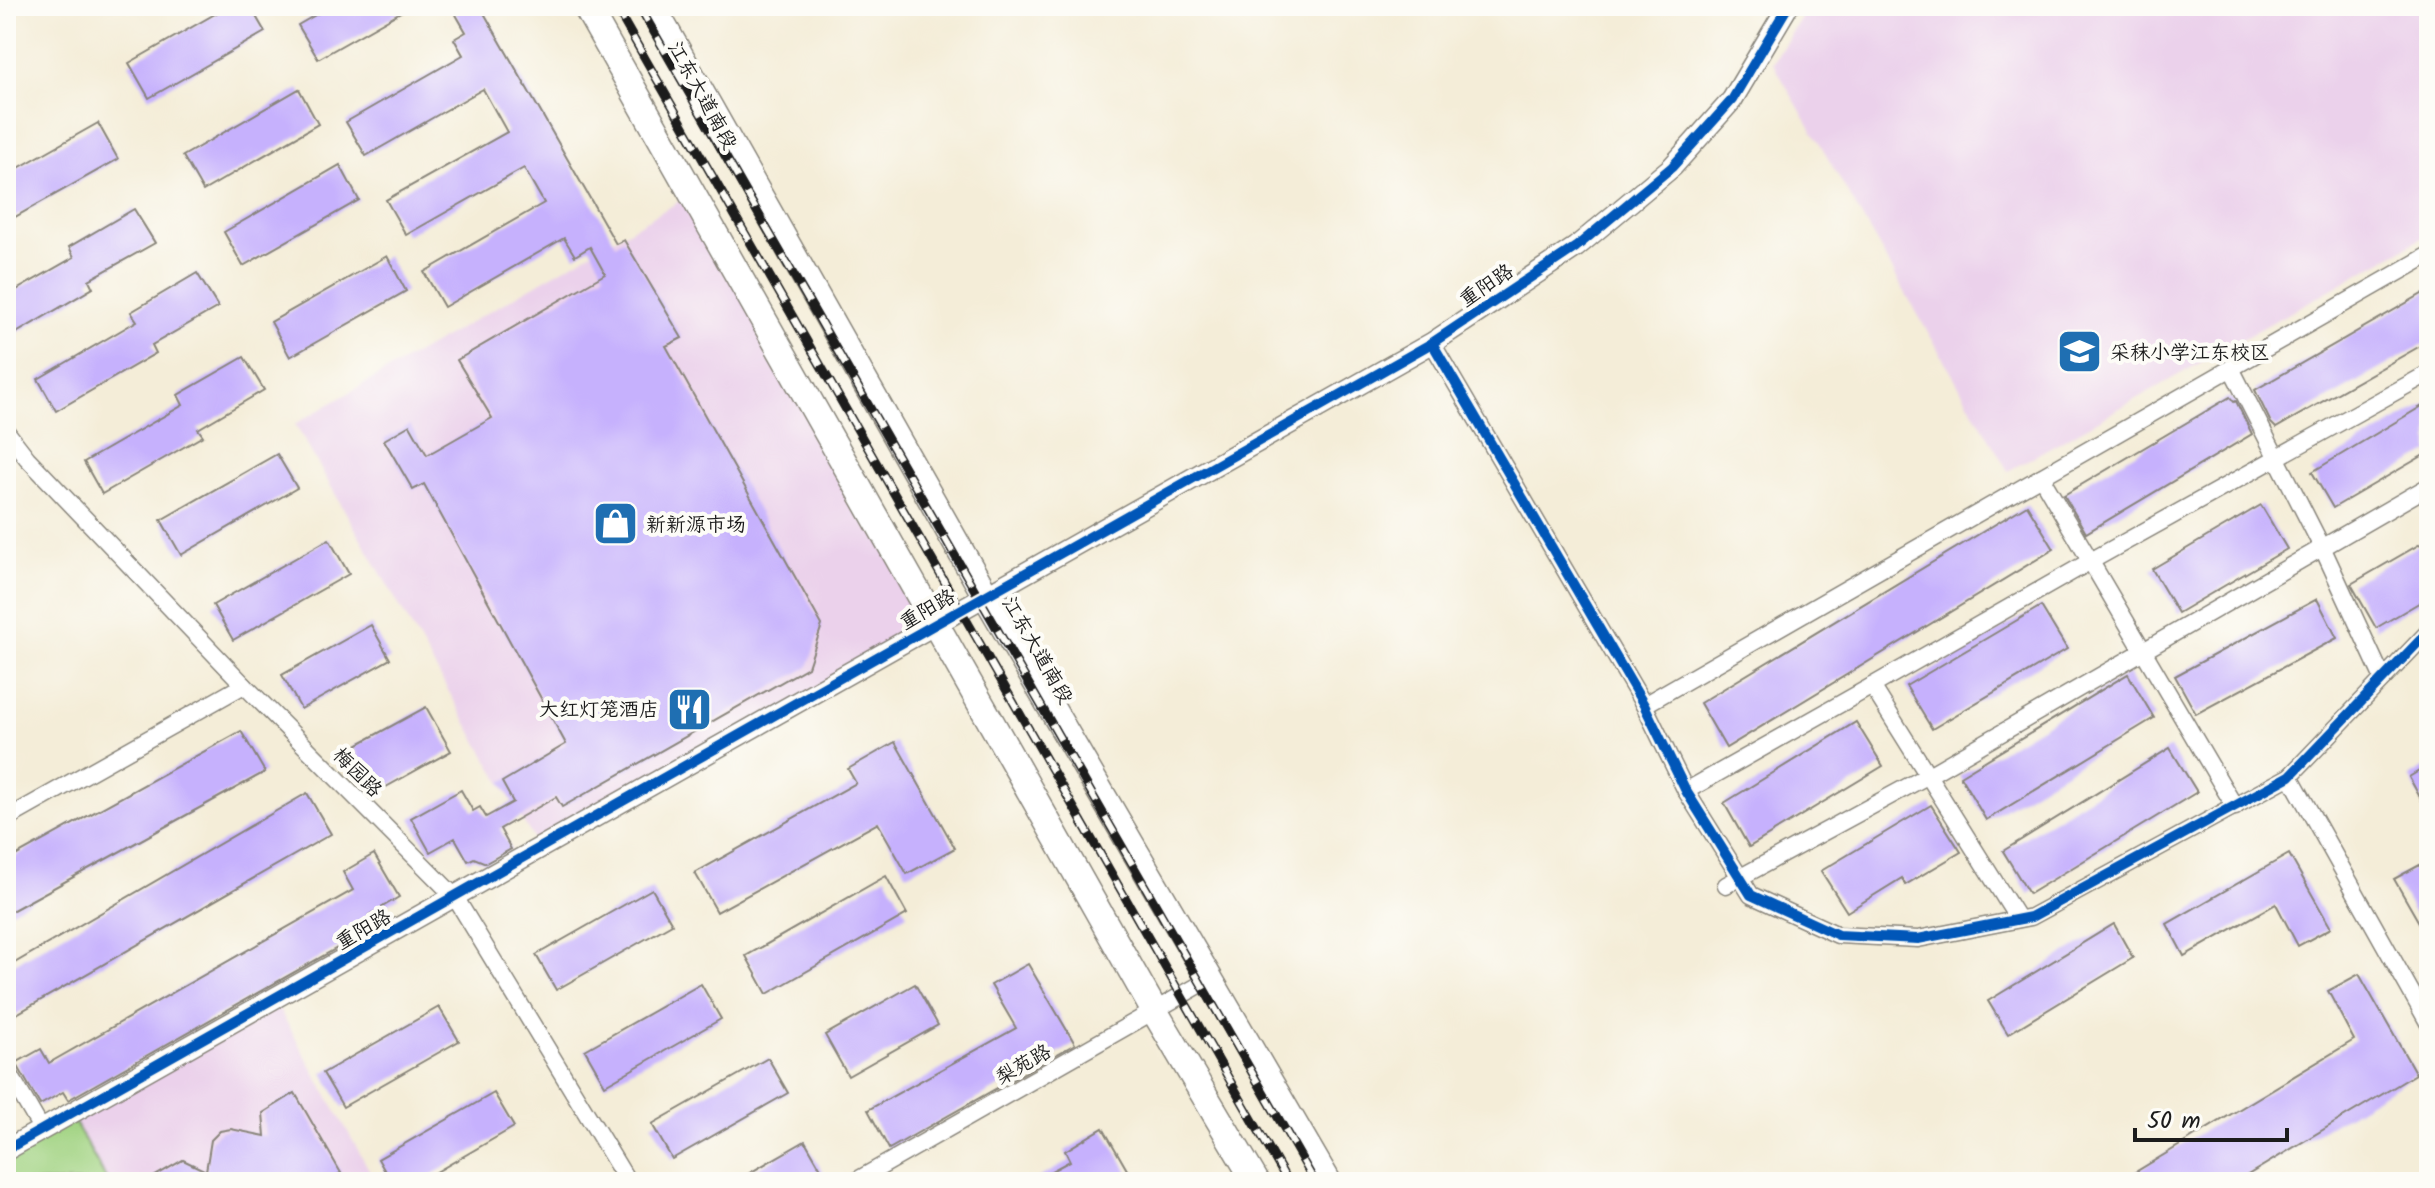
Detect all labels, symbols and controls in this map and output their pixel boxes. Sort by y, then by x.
street label: 江东大道南段 [658,36,744,156]
street label: 重阳路 [1453,256,1522,317]
school or university icon: 采秣小学江东校区 [2055,328,2103,376]
place label: 采秣小学江东校区 [2110,338,2270,370]
shop icon: 新新源市场 [591,500,639,548]
place label: 新新源市场 [646,510,746,542]
street label: 重阳路 [894,581,963,640]
street label: 江东大道南段 [992,591,1080,711]
restaurant icon: 大红灯笼酒店 [666,685,714,733]
place label: 大红灯笼酒店 [539,695,659,727]
street label: 梅园路 [324,741,390,807]
street label: 重阳路 [330,901,399,960]
street label: 梨苑路 [990,1036,1059,1095]
scale bar [2135,1092,2287,1142]
text: 50 m [2147,1102,2201,1141]

